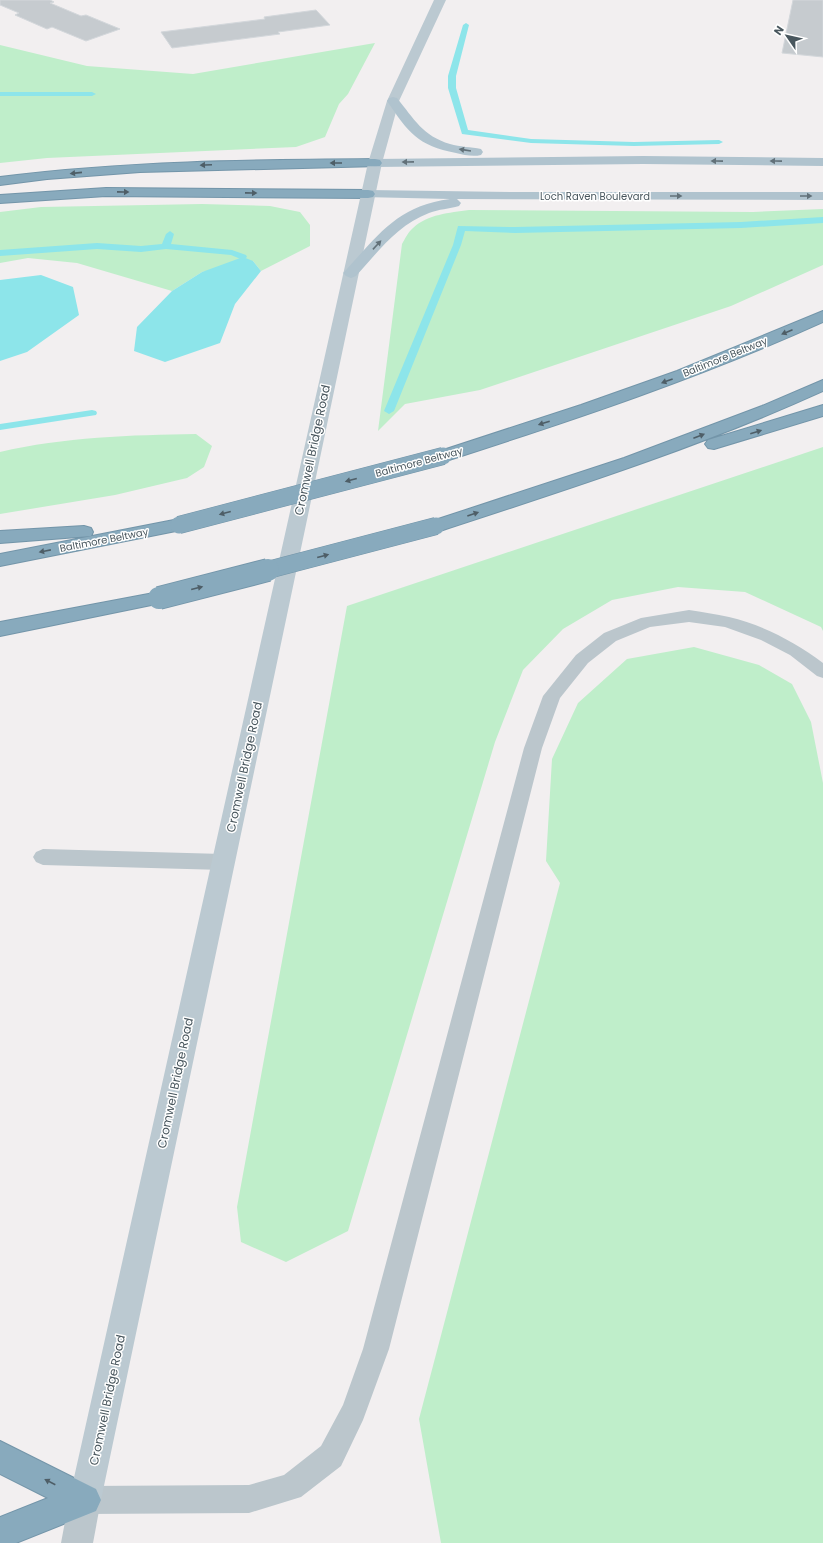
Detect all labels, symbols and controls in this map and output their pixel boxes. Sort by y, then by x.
north arrow [767,16,807,56]
text: N [770,23,788,38]
one-way arrow [459,147,471,153]
one-way arrow [711,157,723,164]
one-way arrow [769,158,782,164]
one-way arrow [401,159,414,165]
one-way arrow [329,160,342,166]
one-way arrow [199,162,212,168]
one-way arrow [70,169,82,176]
one-way arrow [117,189,130,195]
street label: Loch Raven Boulevard [540,189,650,204]
one-way arrow [245,190,258,196]
one-way arrow [670,193,683,199]
one-way arrow [800,193,813,199]
one-way arrow [373,240,382,250]
one-way arrow [782,329,793,335]
street label: Baltimore Beltway [681,333,770,381]
one-way arrow [660,378,672,384]
street label: Cromwell Bridge Road [290,383,334,517]
one-way arrow [538,420,550,426]
one-way arrow [750,429,762,435]
one-way arrow [693,433,705,439]
street label: Baltimore Beltway [374,443,465,481]
one-way arrow [345,477,357,483]
one-way arrow [219,510,231,516]
one-way arrow [467,510,479,516]
street label: Baltimore Beltway [59,524,150,556]
one-way arrow [39,549,51,555]
one-way arrow [317,553,329,559]
one-way arrow [191,585,203,591]
street label: Cromwell Bridge Road [222,700,266,834]
street label: Cromwell Bridge Road [153,1016,197,1150]
street label: Cromwell Bridge Road [85,1333,129,1467]
one-way arrow [45,1479,56,1486]

